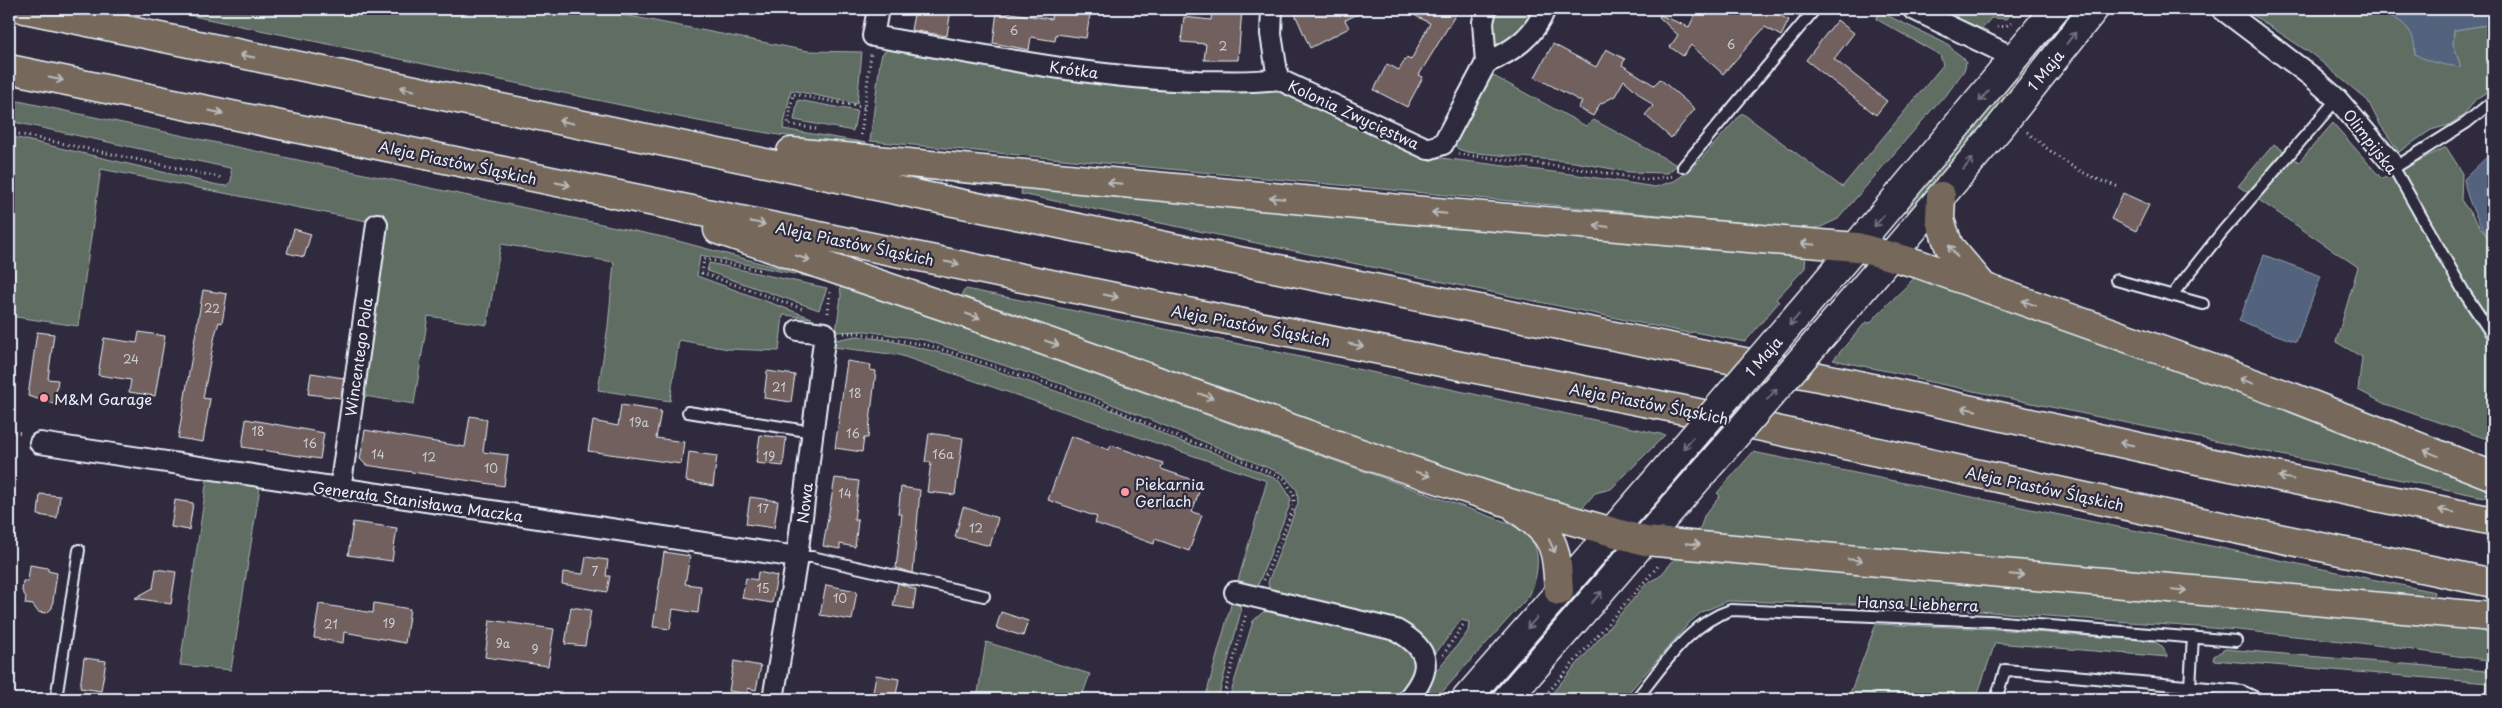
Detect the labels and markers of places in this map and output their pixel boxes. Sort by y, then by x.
place label: M&M Garage [54,387,152,410]
marker: M&M Garage [38,392,50,404]
place label: Piekarnia Gerlach [1135,472,1205,512]
marker: Piekarnia Gerlach [1119,486,1131,498]

